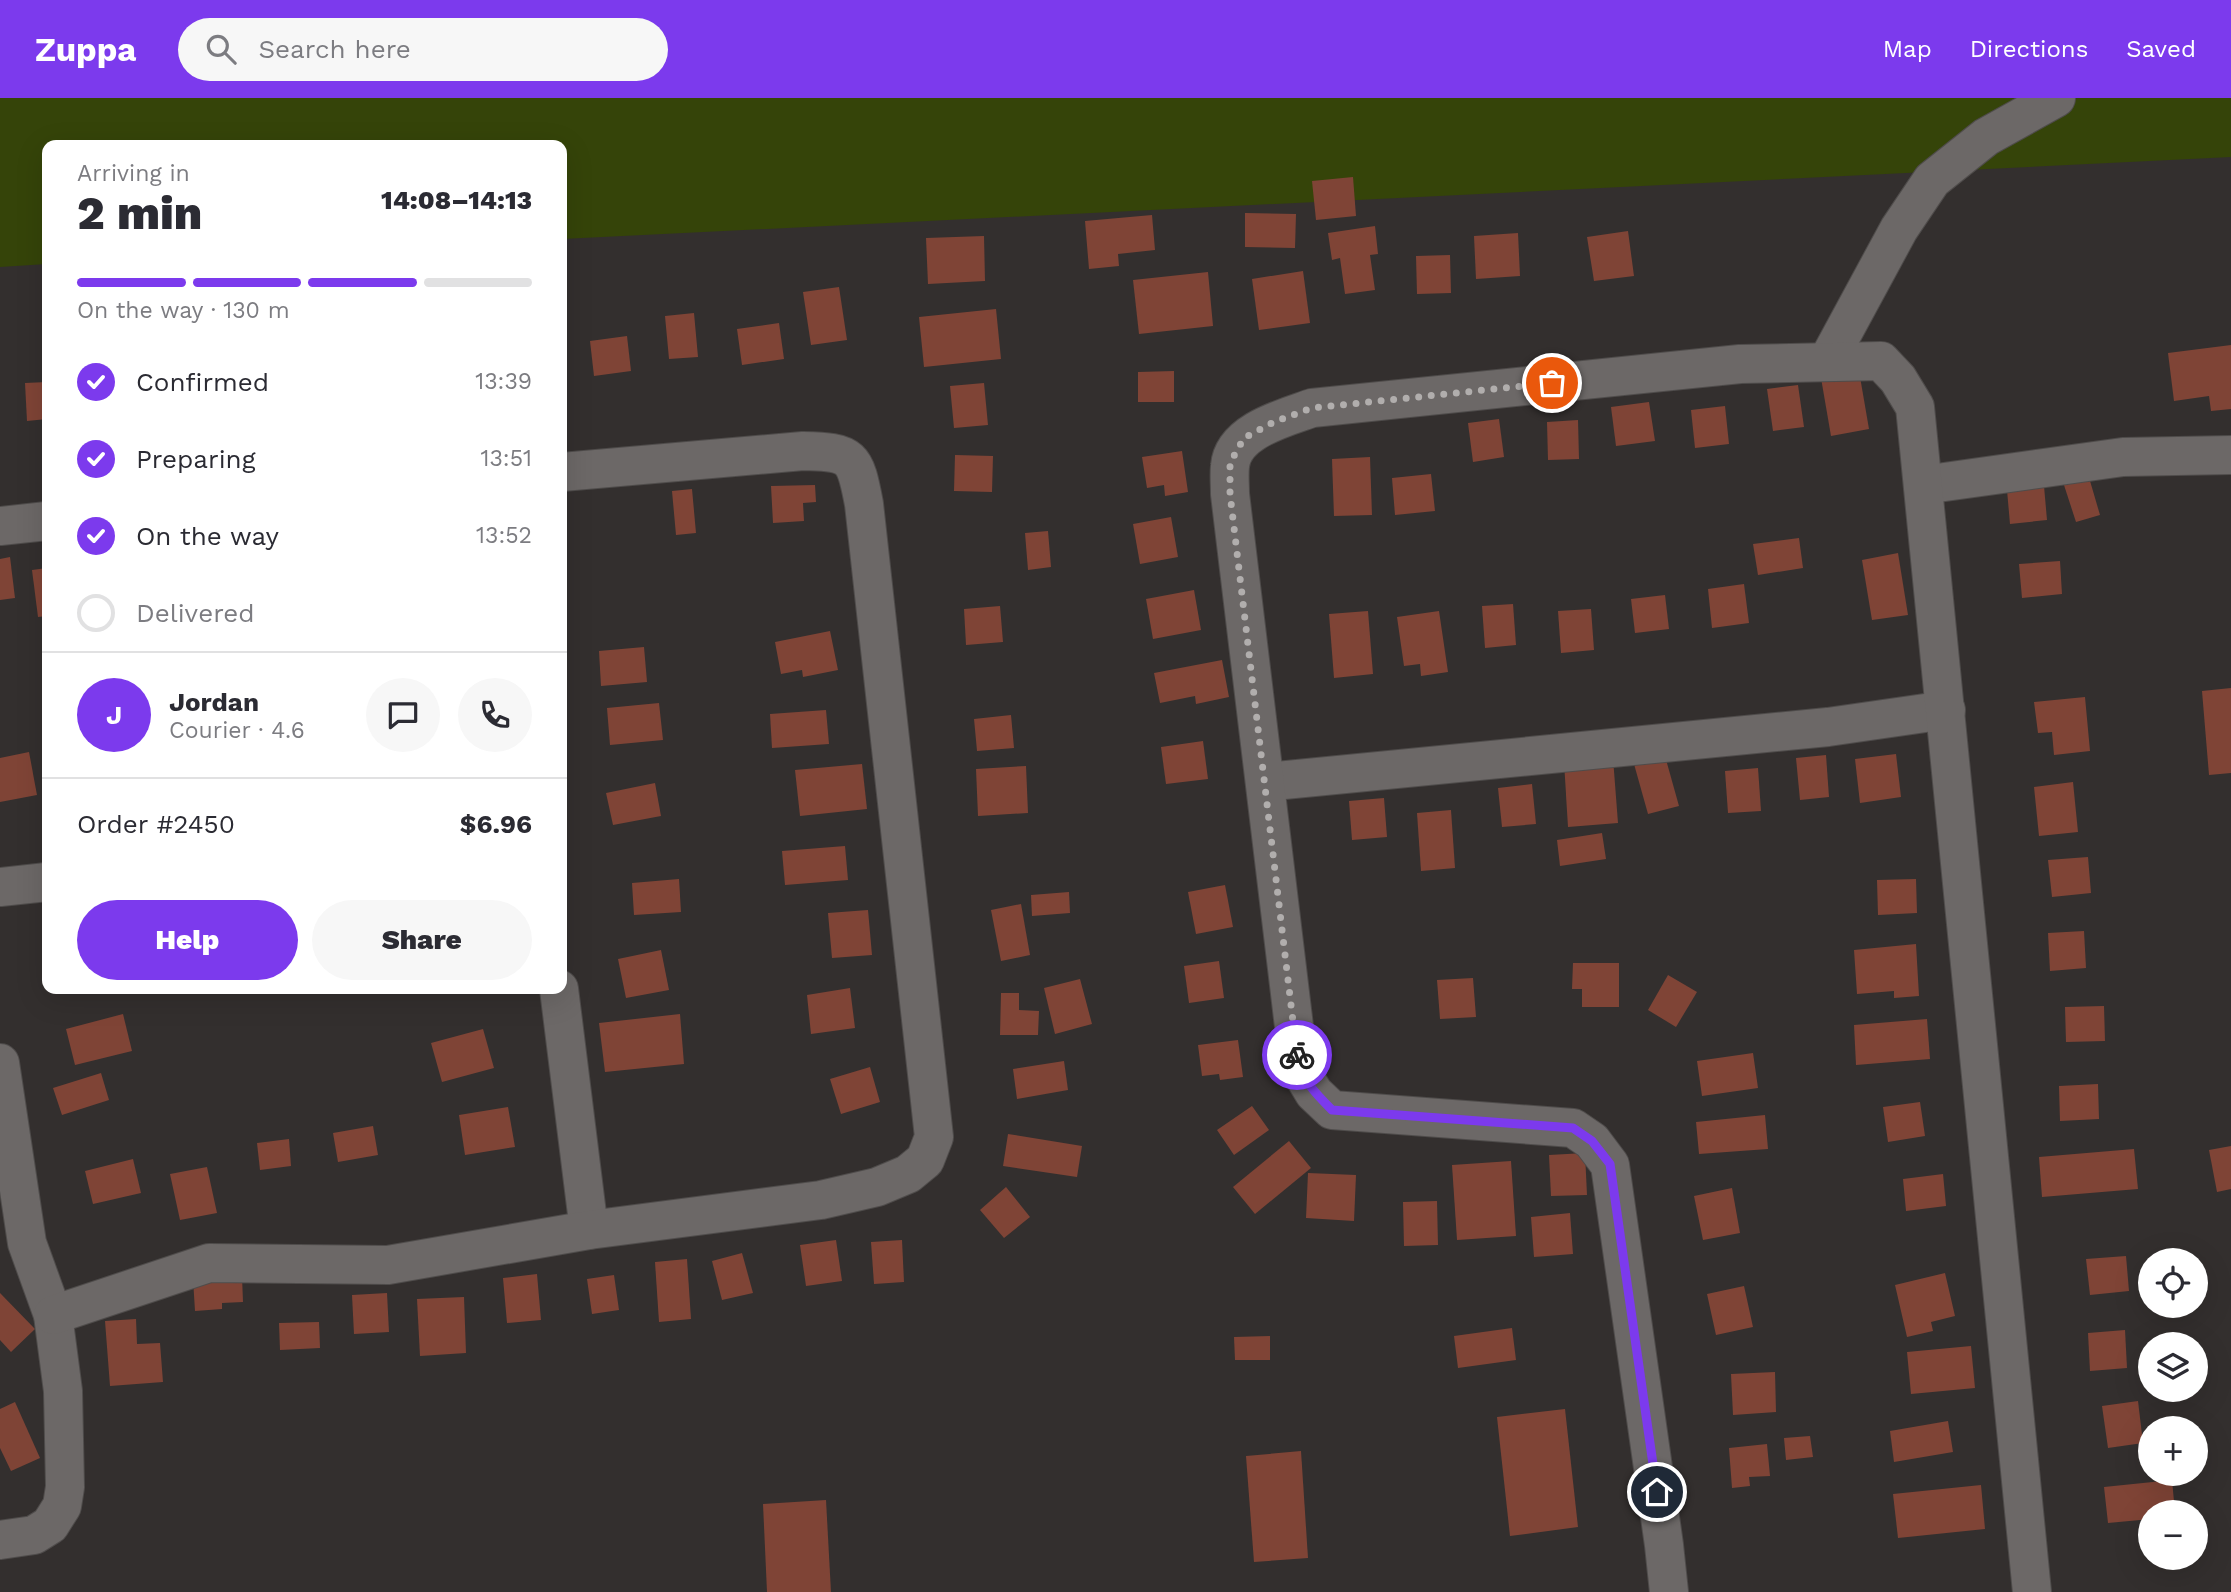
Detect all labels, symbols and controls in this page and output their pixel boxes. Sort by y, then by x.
search box [178,18,668,81]
text: Zuppa [35,30,136,69]
icon: search [202,30,240,68]
text: Search here [258,34,411,64]
text: Map [1883,35,1932,63]
text: Directions [1970,35,2088,63]
text: Saved [2126,35,2196,63]
text: Arriving in [77,160,190,187]
text: 14:08–14:13 [381,185,532,215]
text: 2 min [77,186,202,240]
text: On the way · 130 m [77,297,290,324]
pin [1522,353,1582,413]
icon: check [77,363,115,401]
icon: bag [1533,364,1571,402]
text: Confirmed [136,367,269,397]
text: 13:39 [475,368,532,395]
icon: check [77,440,115,478]
text: Preparing [136,444,256,474]
text: 13:51 [480,445,532,472]
icon: check [77,517,115,555]
text: On the way [136,521,279,551]
text: 13:52 [476,522,532,549]
text: Delivered [136,598,255,628]
button: chat [366,678,440,752]
button: phone [458,678,532,752]
text: Jordan [169,687,259,717]
text: J [106,700,122,730]
text: Courier · 4.6 [169,717,305,744]
text: Order #2450 [77,809,235,839]
text: $6.96 [460,809,532,839]
button: Help [77,900,298,980]
button: Share [312,900,532,980]
courier [1262,1020,1332,1090]
icon: bike [1278,1036,1316,1074]
map controls [2138,1248,2208,1570]
button: locate [2138,1248,2208,1318]
button: layers [2138,1332,2208,1402]
button: + [2138,1416,2208,1486]
pin [1627,1462,1687,1522]
icon: home [1638,1473,1676,1511]
button: − [2138,1500,2208,1570]

